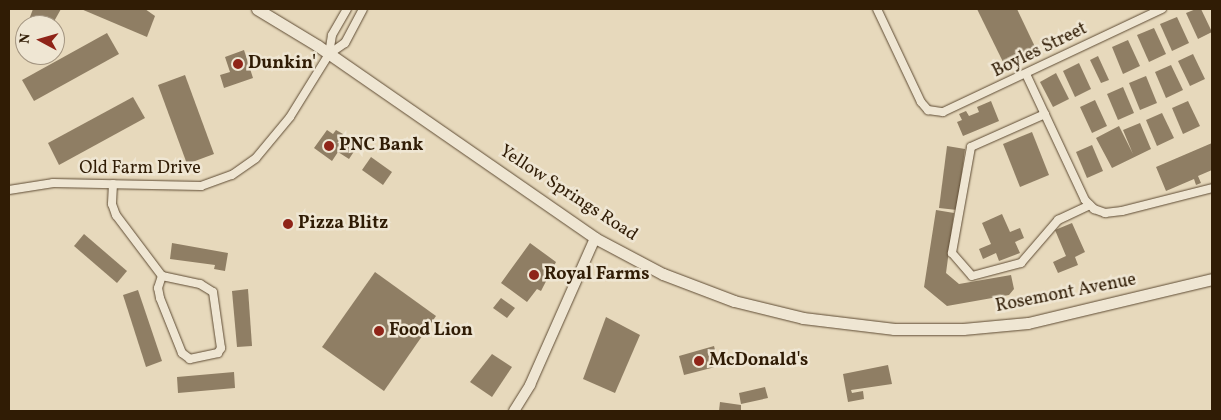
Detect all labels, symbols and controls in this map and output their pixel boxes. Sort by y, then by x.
north arrow [15,15,65,65]
street label: Boyles Street [989,19,1091,83]
text: N [16,32,36,45]
place label: Dunkin' [248,53,316,75]
marker: Dunkin' [232,58,244,70]
place label: PNC Bank [339,135,423,157]
marker: PNC Bank [323,140,335,152]
street label: Yellow Springs Road [495,141,641,247]
street label: Old Farm Drive [79,158,201,180]
place label: Pizza Blitz [298,213,388,235]
marker: Pizza Blitz [282,218,294,230]
place label: Royal Farms [544,264,649,286]
marker: Royal Farms [528,269,540,281]
street label: Rosemont Avenue [994,270,1138,318]
place label: Food Lion [389,320,473,342]
marker: Food Lion [373,325,385,337]
place label: McDonald's [709,350,808,372]
marker: McDonald's [693,355,705,367]

